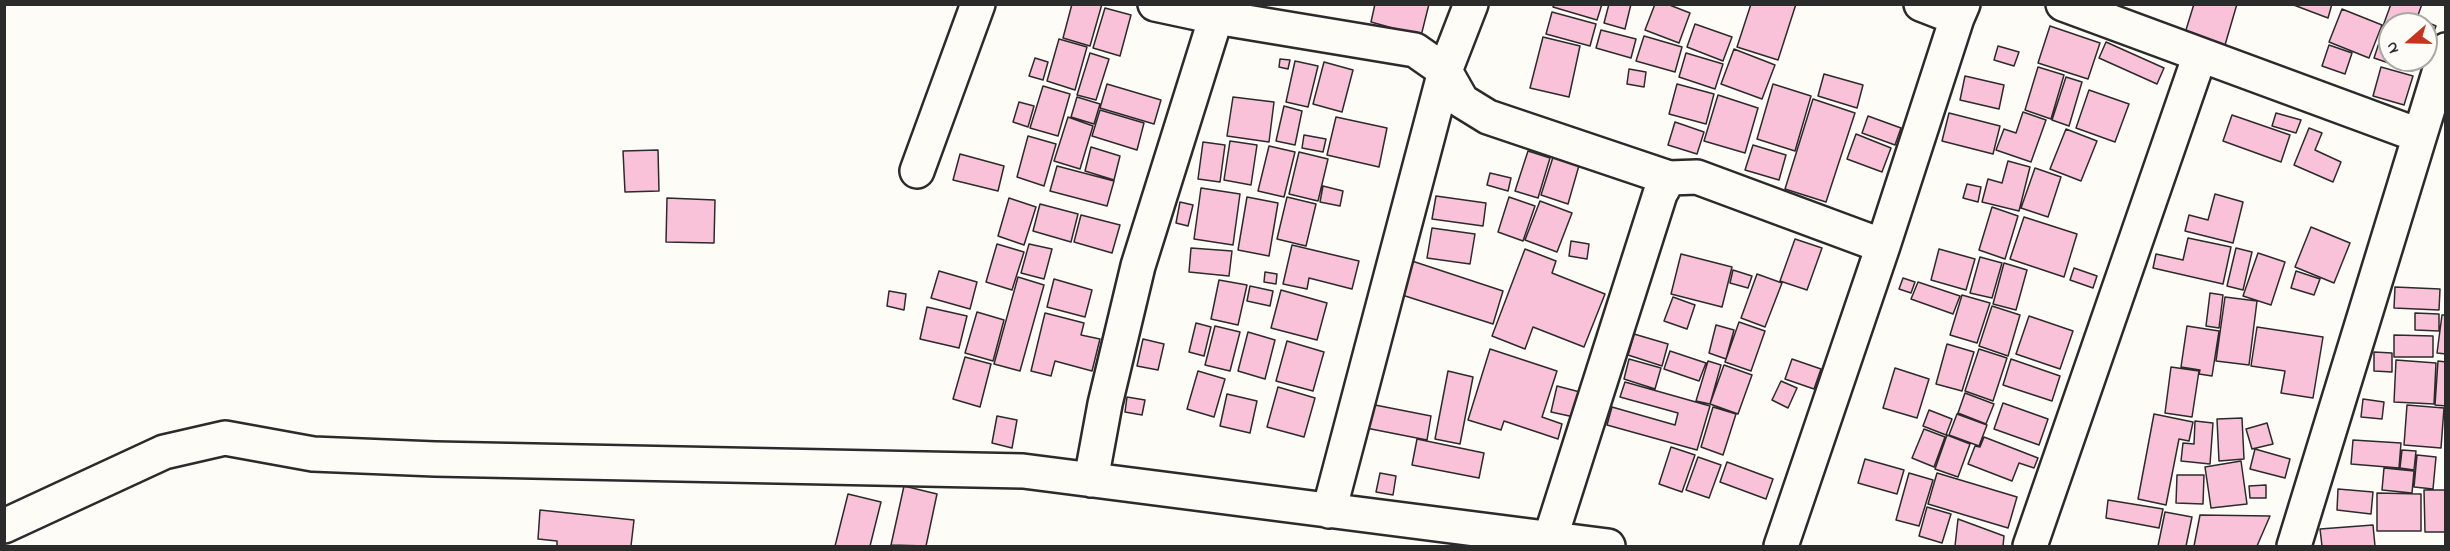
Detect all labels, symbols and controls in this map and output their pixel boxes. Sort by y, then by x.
north arrow [2378,12,2438,72]
text: N [2380,38,2406,57]

